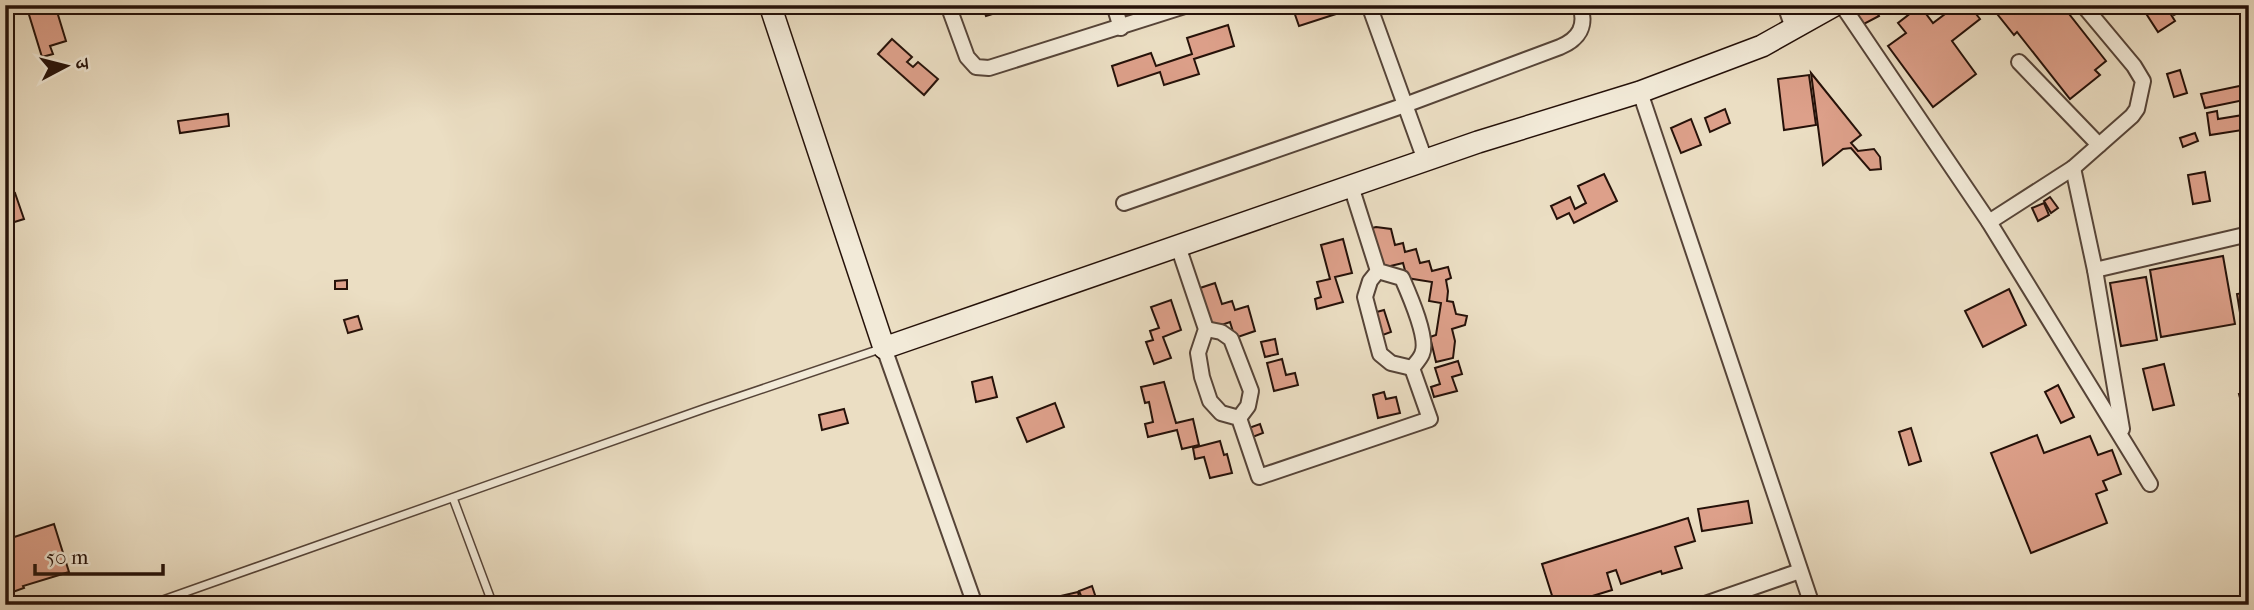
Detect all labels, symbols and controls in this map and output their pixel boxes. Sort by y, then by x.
north arrow [32,32,102,102]
text: उ [70,56,94,72]
scale bar [35,533,163,577]
text: 50 m [46,545,89,569]

